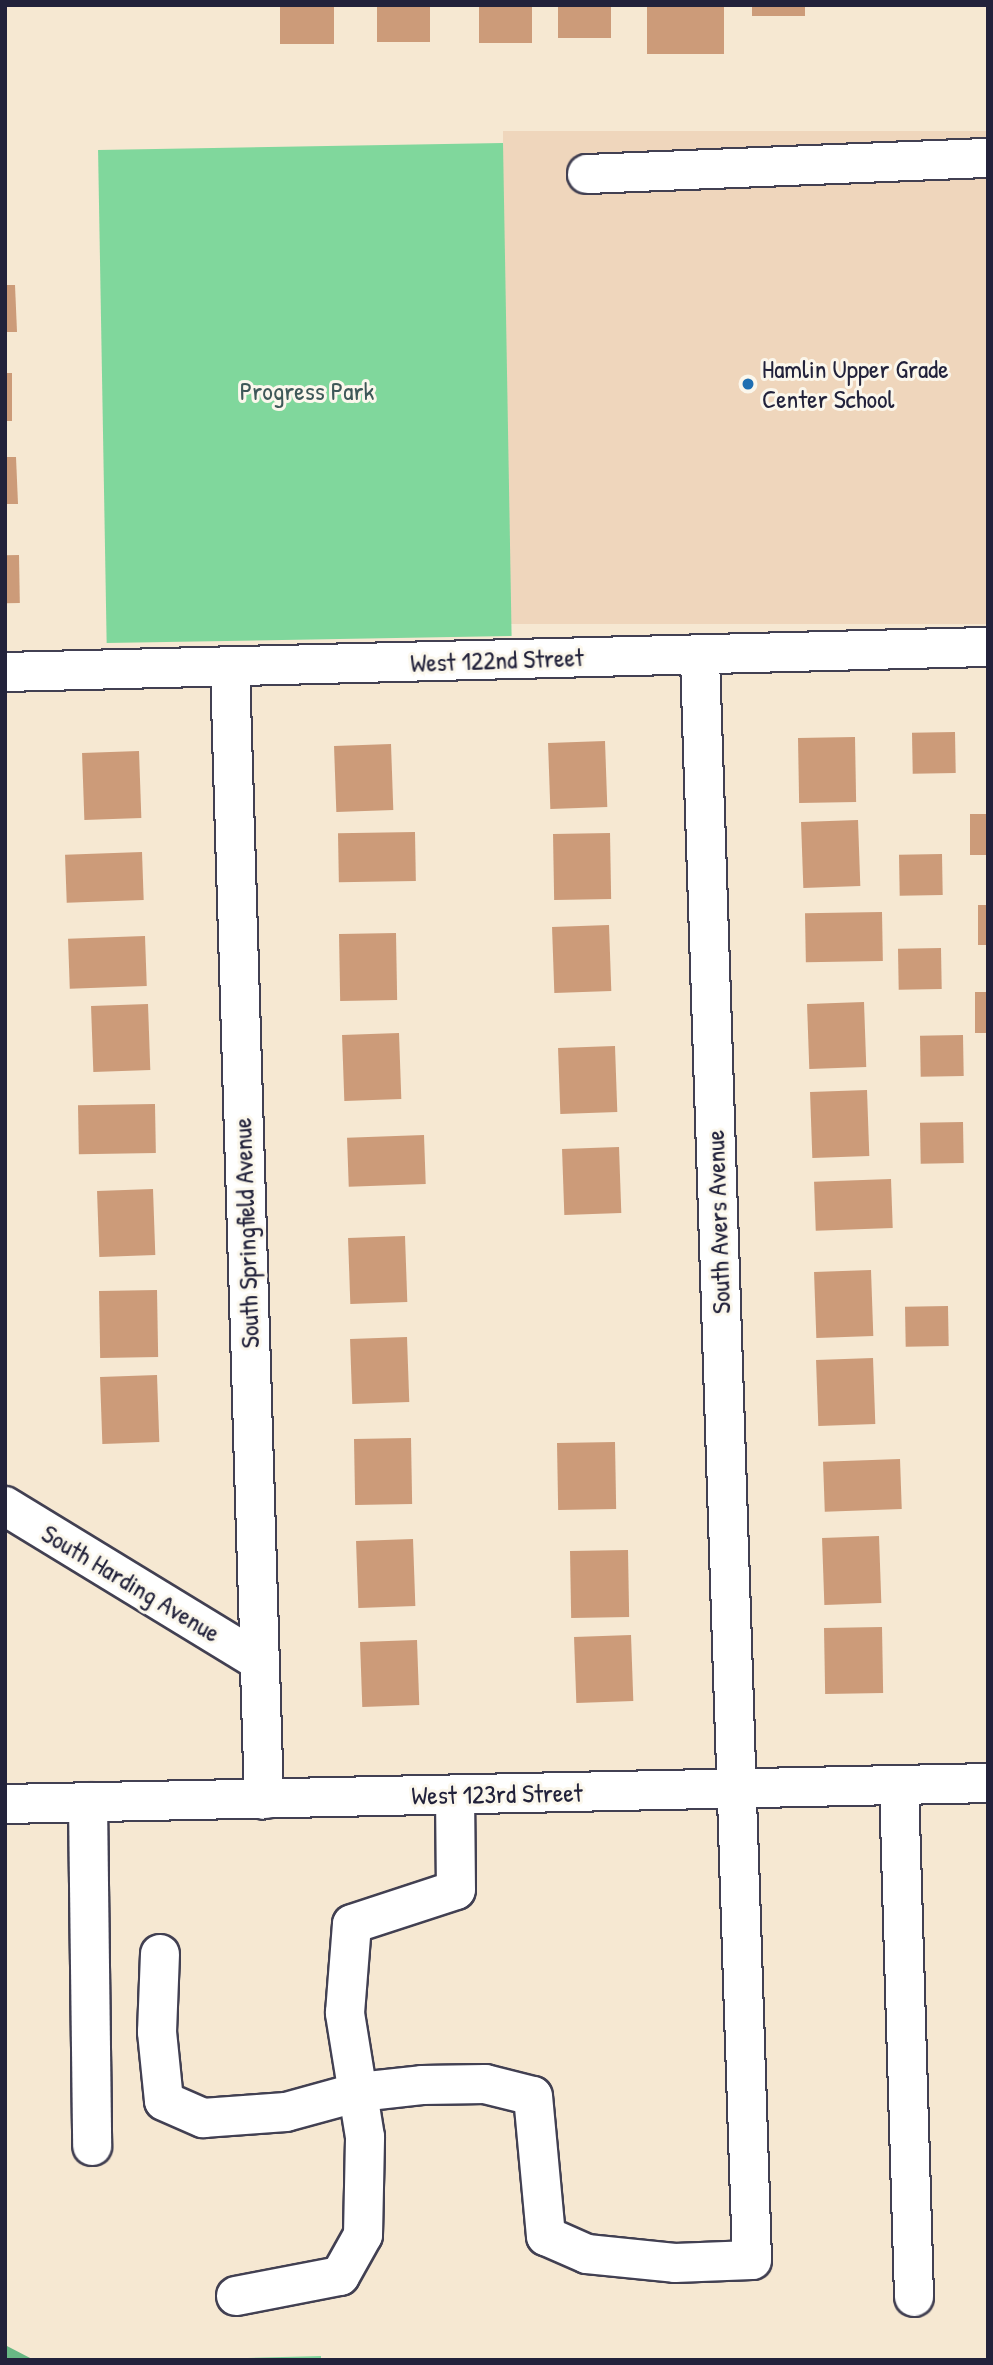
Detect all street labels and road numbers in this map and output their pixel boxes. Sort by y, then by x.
street label: West 122nd Street [410,641,584,679]
street label: South Springfield Avenue [226,1117,266,1349]
street label: South Avers Avenue [699,1129,737,1315]
street label: South Harding Avenue [36,1518,226,1648]
street label: West 123rd Street [411,1777,583,1811]

